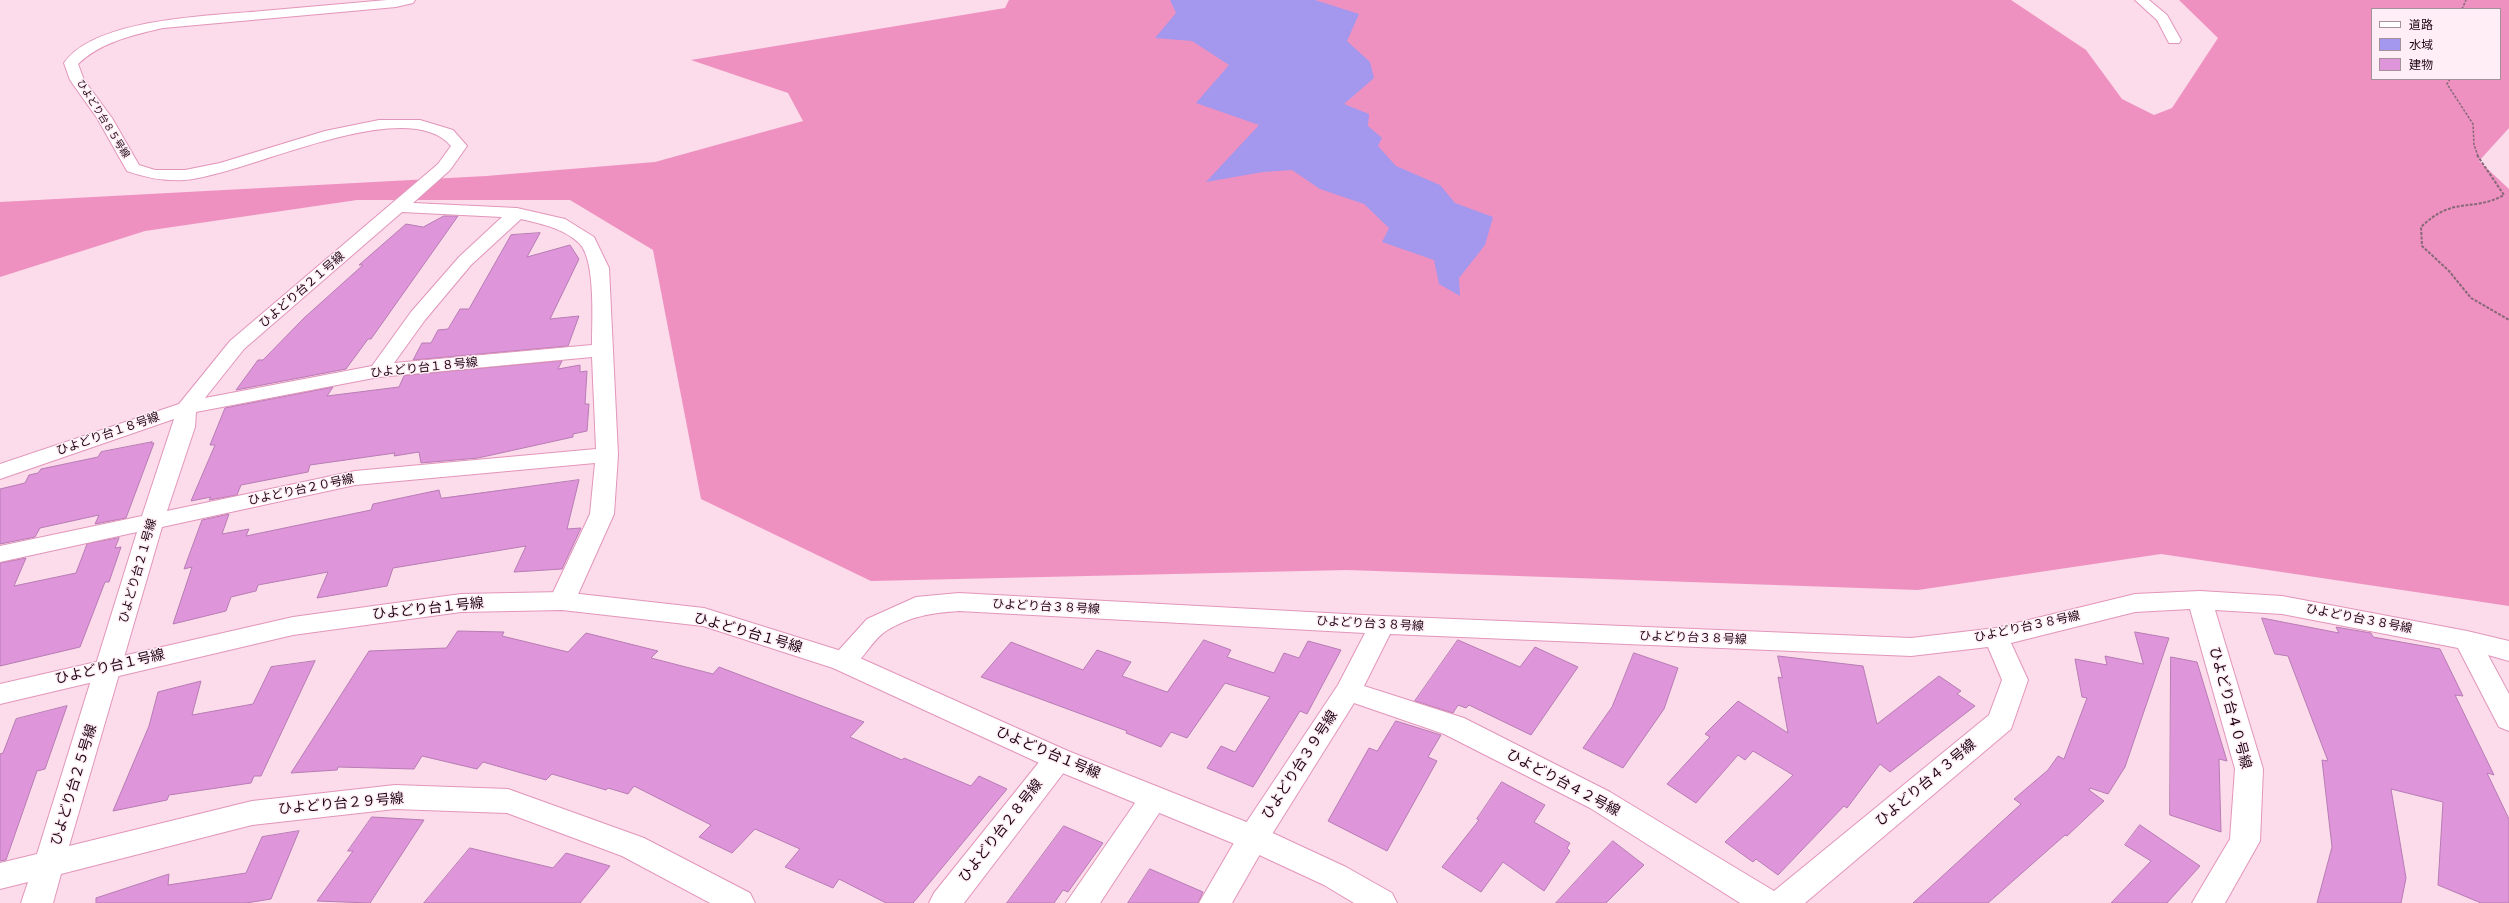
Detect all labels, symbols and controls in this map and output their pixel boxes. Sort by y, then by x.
legend [2371,8,2501,80]
text: 道路 [2409,16,2433,33]
text: 水域 [2409,36,2433,53]
text: 建物 [2409,56,2433,73]
street label: ひよどり台８５号線 [74,78,132,160]
street label: ひよどり台２１号線 [257,249,347,331]
street label: ひよどり台１８号線 [370,355,478,381]
street label: ひよどり台１８号線 [55,410,161,458]
street label: ひよどり台２０号線 [247,472,355,508]
street label: ひよどり台２１号線 [116,517,160,625]
street label: ひよどり台１号線 [371,595,485,623]
street label: ひよどり台３８号線 [992,597,1100,617]
street label: ひよどり台３８号線 [2305,602,2413,636]
street label: ひよどり台１号線 [692,609,804,657]
street label: ひよどり台３８号線 [1973,609,2081,645]
street label: ひよどり台３８号線 [1316,614,1424,634]
street label: ひよどり台３８号線 [1639,629,1747,647]
street label: ひよどり台４０号線 [2206,645,2254,771]
street label: ひよどり台１号線 [54,646,166,688]
street label: ひよどり台３９号線 [1259,708,1341,822]
street label: ひよどり台２５号線 [48,722,100,848]
street label: ひよどり台１号線 [993,723,1103,783]
street label: ひよどり台４３号線 [1872,736,1980,830]
street label: ひよどり台４２号線 [1503,746,1623,820]
street label: ひよどり台２８号線 [956,776,1046,886]
street label: ひよどり台２９号線 [278,790,404,818]

